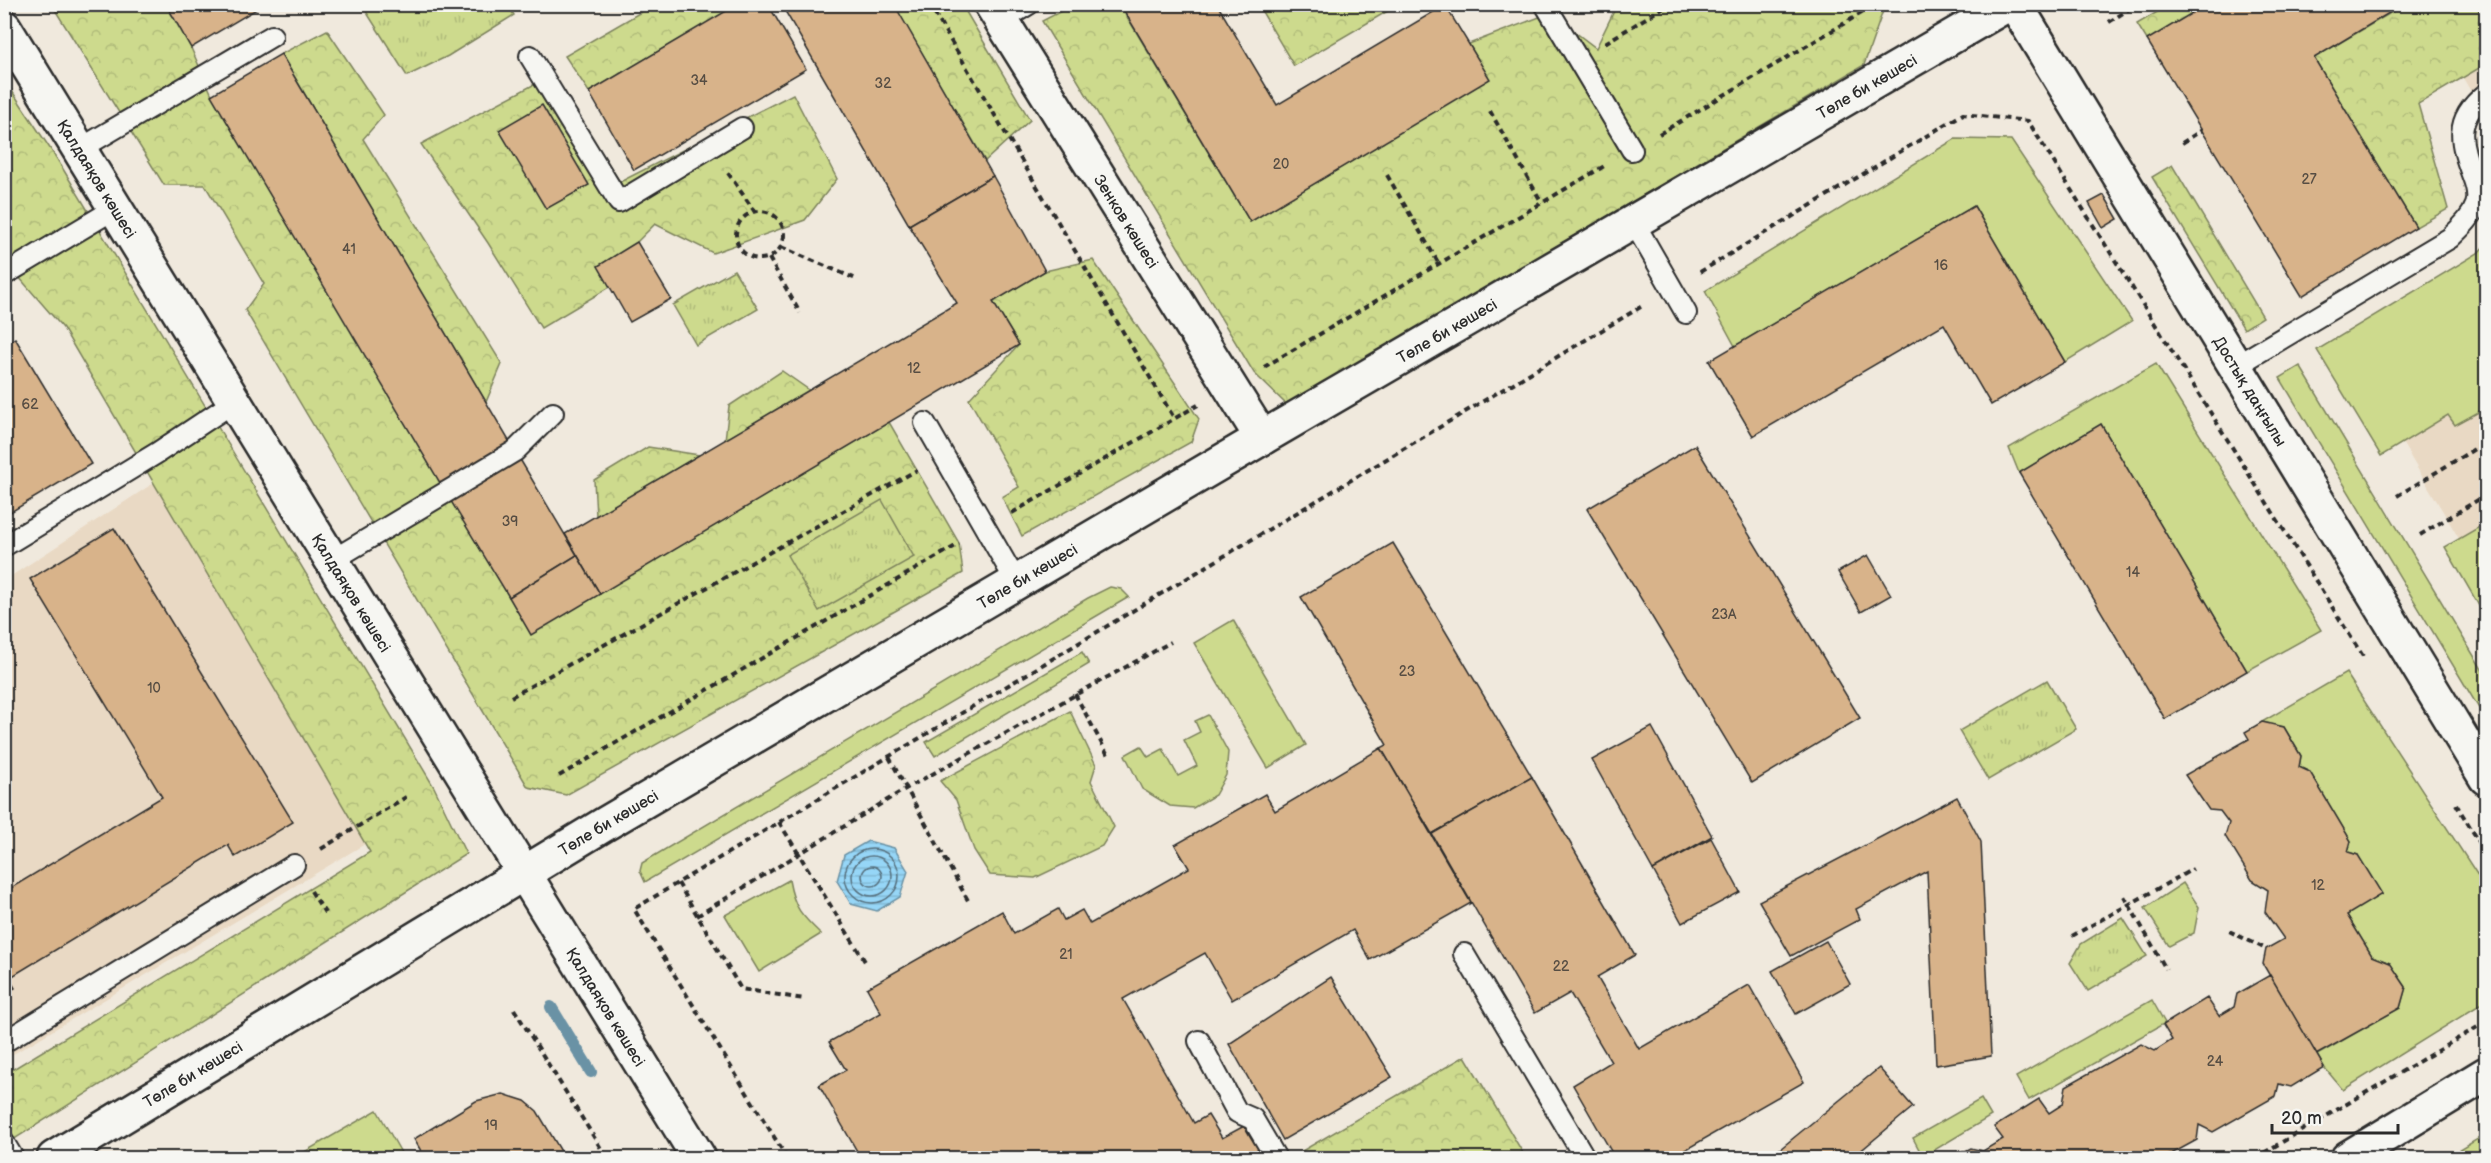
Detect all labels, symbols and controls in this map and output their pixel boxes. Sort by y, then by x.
street label: Төле би көшесі [1814,51,1921,124]
house number: 34 [690,72,708,89]
house number: 32 [875,75,892,92]
street label: Қалдаяқов көшесі [52,117,140,242]
house number: 20 [1273,156,1289,173]
house number: 27 [2301,171,2317,188]
street label: Зенков көшесі [1089,172,1162,272]
house number: 41 [342,241,356,258]
house number: 16 [1934,257,1948,274]
street label: Төле би көшесі [1394,295,1501,368]
street label: Достық даңғылы [2209,333,2290,450]
house number: 12 [907,360,922,377]
house number: 62 [22,396,39,413]
house number: 39 [502,513,518,530]
street label: Қалдаяқов көшесі [307,531,394,656]
street label: Төле би көшесі [975,541,1081,614]
house number: 14 [2126,564,2140,581]
house number: 23А [1711,606,1737,623]
house number: 23 [1399,663,1415,680]
house number: 10 [147,680,161,697]
street label: Төле би көшесі [556,787,662,861]
house number: 12 [2311,877,2326,894]
street label: Қалдаяқов көшесі [561,945,648,1070]
house number: 21 [1059,946,1073,963]
house number: 22 [1553,958,1570,975]
street label: Төле би көшесі [140,1038,246,1113]
house number: 24 [2207,1053,2224,1070]
scale bar [2272,1097,2398,1135]
text: 20 m [2281,1108,2322,1129]
house number: 19 [484,1117,498,1134]

